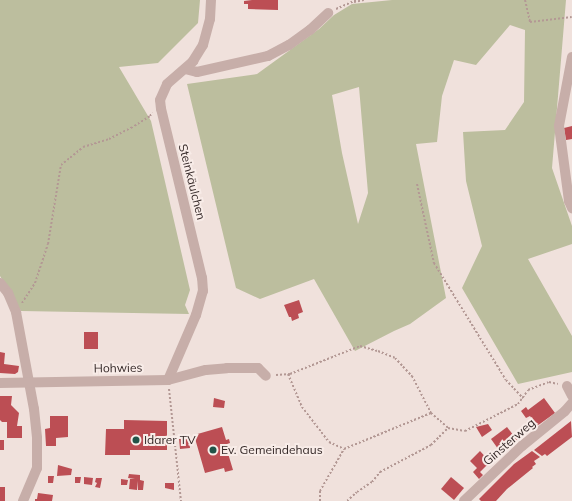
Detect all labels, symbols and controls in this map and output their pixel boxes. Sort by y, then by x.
street label: Steinkäulchen [176,143,208,221]
street label: Hohwies [93,360,143,376]
street label: Ginsterweg [480,416,538,468]
place label: Idarer TV [144,433,196,447]
marker: Idarer TV [131,435,141,445]
place label: Ev. Gemeindehaus [221,443,323,457]
marker: Ev. Gemeindehaus [208,445,218,455]

